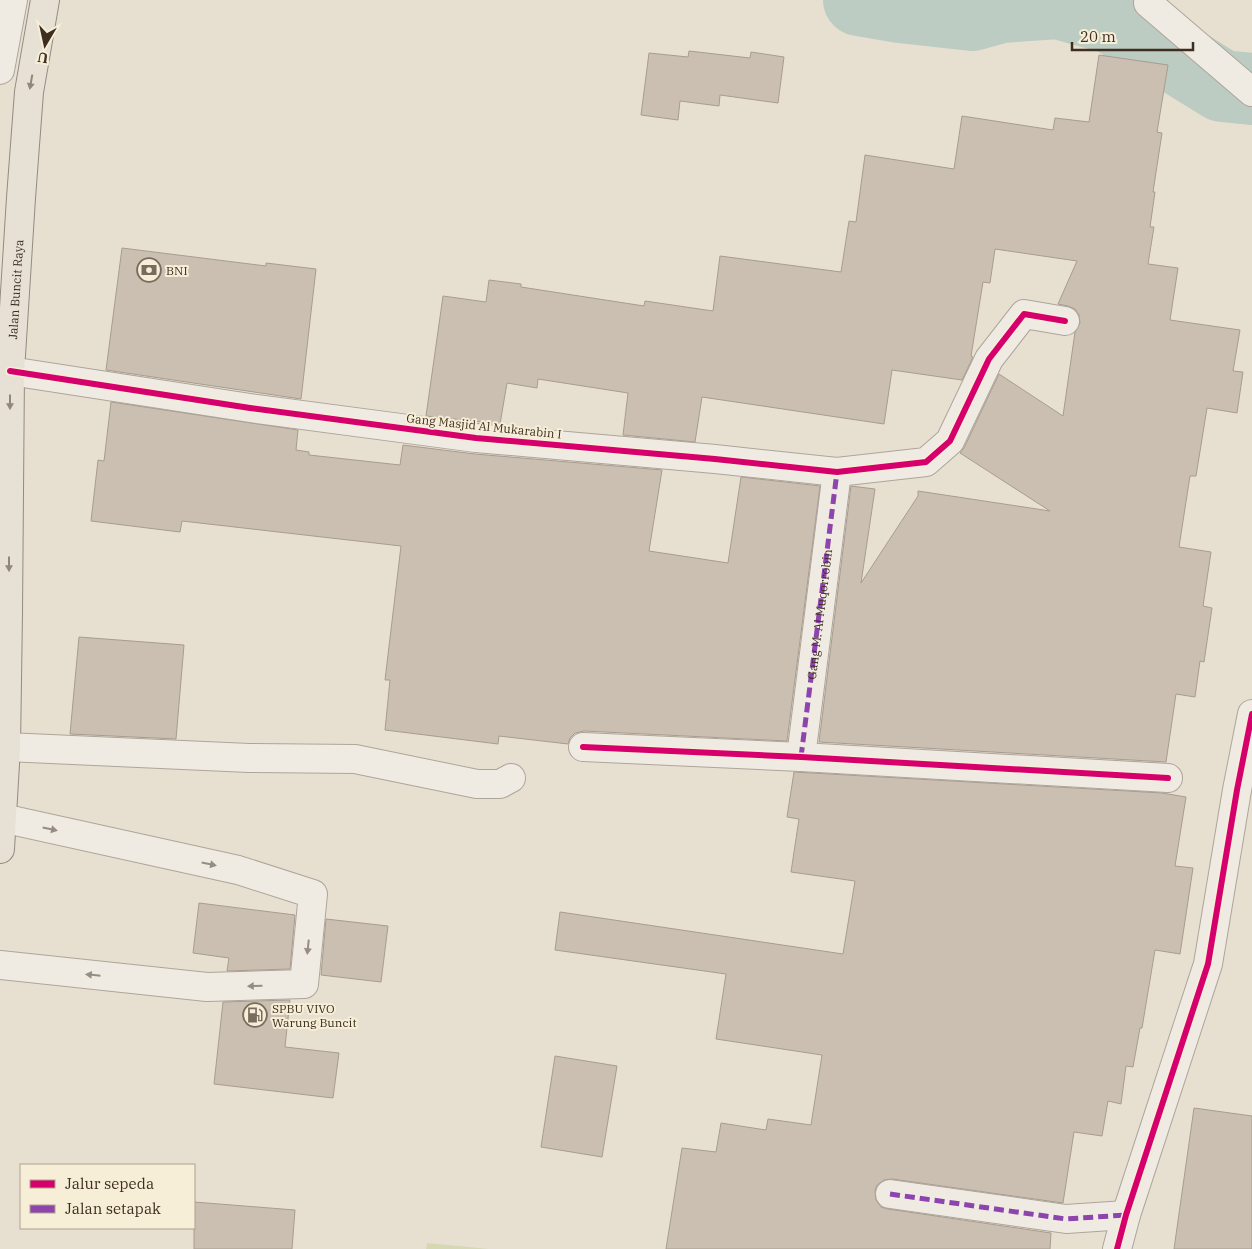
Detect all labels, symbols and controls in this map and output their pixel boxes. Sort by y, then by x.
north arrow [20,20,70,70]
scale bar [1072,20,1193,52]
text: 20 m [1080,27,1116,46]
text: U [36,48,50,68]
one-way arrow [26,75,34,91]
street label: Jalan Buncit Raya [5,239,26,340]
bank icon: BNI [136,257,162,283]
place label: BNI [166,263,188,278]
one-way arrow [6,394,14,410]
street label: Gang Masjid Al Mukarabin I [406,410,562,442]
street label: Gang M. Al Muqorrobin [803,548,835,680]
one-way arrow [5,556,13,572]
one-way arrow [42,825,57,833]
one-way arrow [201,860,216,868]
one-way arrow [304,940,312,956]
one-way arrow [85,971,101,979]
one-way arrow [247,982,263,990]
place label: SPBU VIVO Warung Buncit [272,1001,357,1030]
fuel station icon: SPBU VIVO Warung Buncit [242,1002,268,1028]
legend [20,1164,195,1229]
text: Jalur sepeda [65,1174,154,1193]
text: Jalan setapak [65,1199,161,1218]

